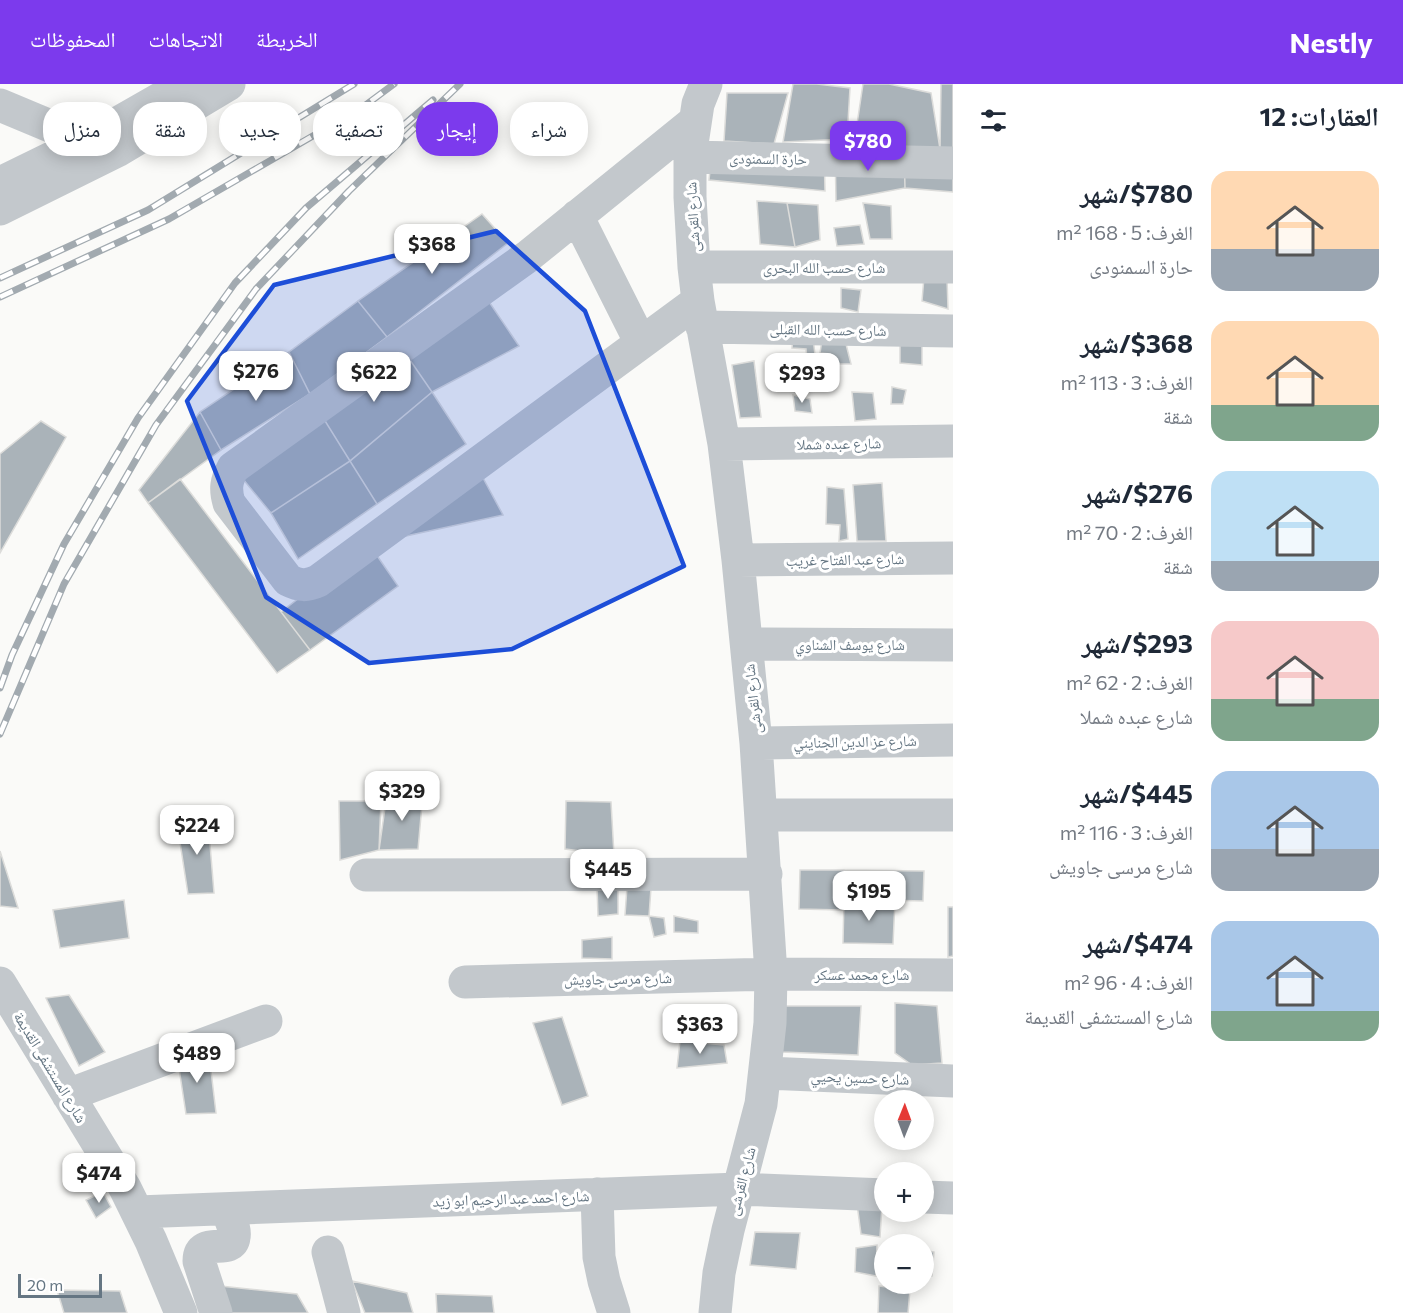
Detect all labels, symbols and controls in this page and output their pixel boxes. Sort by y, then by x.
text: Nestly [1290,25,1373,59]
text: المحفوظات [30,26,115,51]
text: الاتجاهات [148,26,223,51]
text: الخريطة [256,26,318,51]
text: العقارات: 12 [1260,100,1379,131]
chip: منزل [43,102,121,156]
chip: شقة [133,102,207,156]
chip: جديد [219,102,301,156]
chip: تصفية [313,102,404,156]
chip: إيجار [416,102,498,156]
chip: شراء [510,102,588,156]
icon: filters [977,104,1010,137]
pin: $780 [832,121,904,172]
text: $780 [844,128,892,152]
street label: حارة السمنودى [729,148,808,170]
text: $780/شهر [1080,177,1193,208]
street label: شارع القرشى [681,181,705,253]
icon: home [1259,195,1331,267]
text: الغرف: 5 · 168 m² [1056,220,1193,244]
pin: $368 [396,224,468,275]
text: $368 [408,231,456,255]
text: حارة السمنودى [1089,254,1193,278]
street label: شارع حسب الله البحرى [763,258,885,278]
street label: شارع حسب الله القبلى [769,319,887,341]
text: $368/شهر [1080,327,1193,358]
icon: home [1259,345,1331,417]
pin: $276 [220,351,292,402]
pin: $622 [338,352,410,403]
pin: $293 [766,353,838,404]
text: $276 [233,358,279,382]
text: $622 [351,359,397,383]
text: $293 [779,360,825,384]
text: الغرف: 3 · 113 m² [1060,370,1193,394]
text: شقة [1163,404,1193,428]
street label: شارع عبده شملا [797,433,882,455]
text: $276/شهر [1083,477,1193,508]
icon: home [1259,495,1331,567]
text: الغرف: 2 · 70 m² [1066,520,1193,544]
street label: شارع عبد الفتاح غريب [786,549,905,571]
text: شقة [1163,554,1193,578]
text: $293/شهر [1082,627,1193,658]
street label: شارع يوسف الشناوي [795,635,905,657]
icon: home [1259,645,1331,717]
street label: شارع القرشى [739,663,767,735]
text: الغرف: 2 · 62 m² [1066,670,1193,694]
text: شارع عبده شملا [1080,704,1193,728]
street label: شارع عز الدين الجنايني [793,731,917,755]
pin: $329 [366,771,438,822]
text: $445/شهر [1080,777,1193,808]
text: $329 [379,778,425,802]
icon: home [1259,795,1331,867]
pin: $224 [161,805,233,856]
text: $224 [174,812,220,836]
text: الغرف: 3 · 116 m² [1060,820,1193,844]
pin: $445 [572,849,644,900]
text: شارع مرسى جاويش [1049,854,1193,878]
text: $445 [584,856,632,880]
pin: $195 [833,871,905,922]
text: $195 [847,878,891,902]
text: $474/شهر [1083,927,1193,958]
icon: home [1259,945,1331,1017]
street label: شارع محمد عسكر [814,965,910,985]
street label: شارع مرسى جاويش [564,968,672,990]
text: الغرف: 4 · 96 m² [1064,970,1193,994]
pin: $363 [664,1004,736,1055]
text: شارع المستشفى القديمة [1024,1004,1193,1028]
street label: شارع المستشفى القديمة [9,1008,91,1127]
text: $363 [676,1011,724,1035]
pin: $489 [161,1033,233,1084]
text: $489 [173,1040,221,1064]
street label: شارع حسين يحيي [810,1066,910,1092]
north arrow [874,1090,934,1150]
map controls [874,1090,934,1294]
street label: شارع القرشى [723,1145,761,1218]
pin: $474 [63,1153,135,1204]
text: $474 [76,1160,122,1184]
button: + [874,1162,934,1222]
street label: شارع احمد عبد الرحيم ابو زيد [432,1186,590,1212]
button: − [874,1234,934,1294]
scale bar [18,1271,102,1298]
text: 20 m [27,1275,63,1294]

